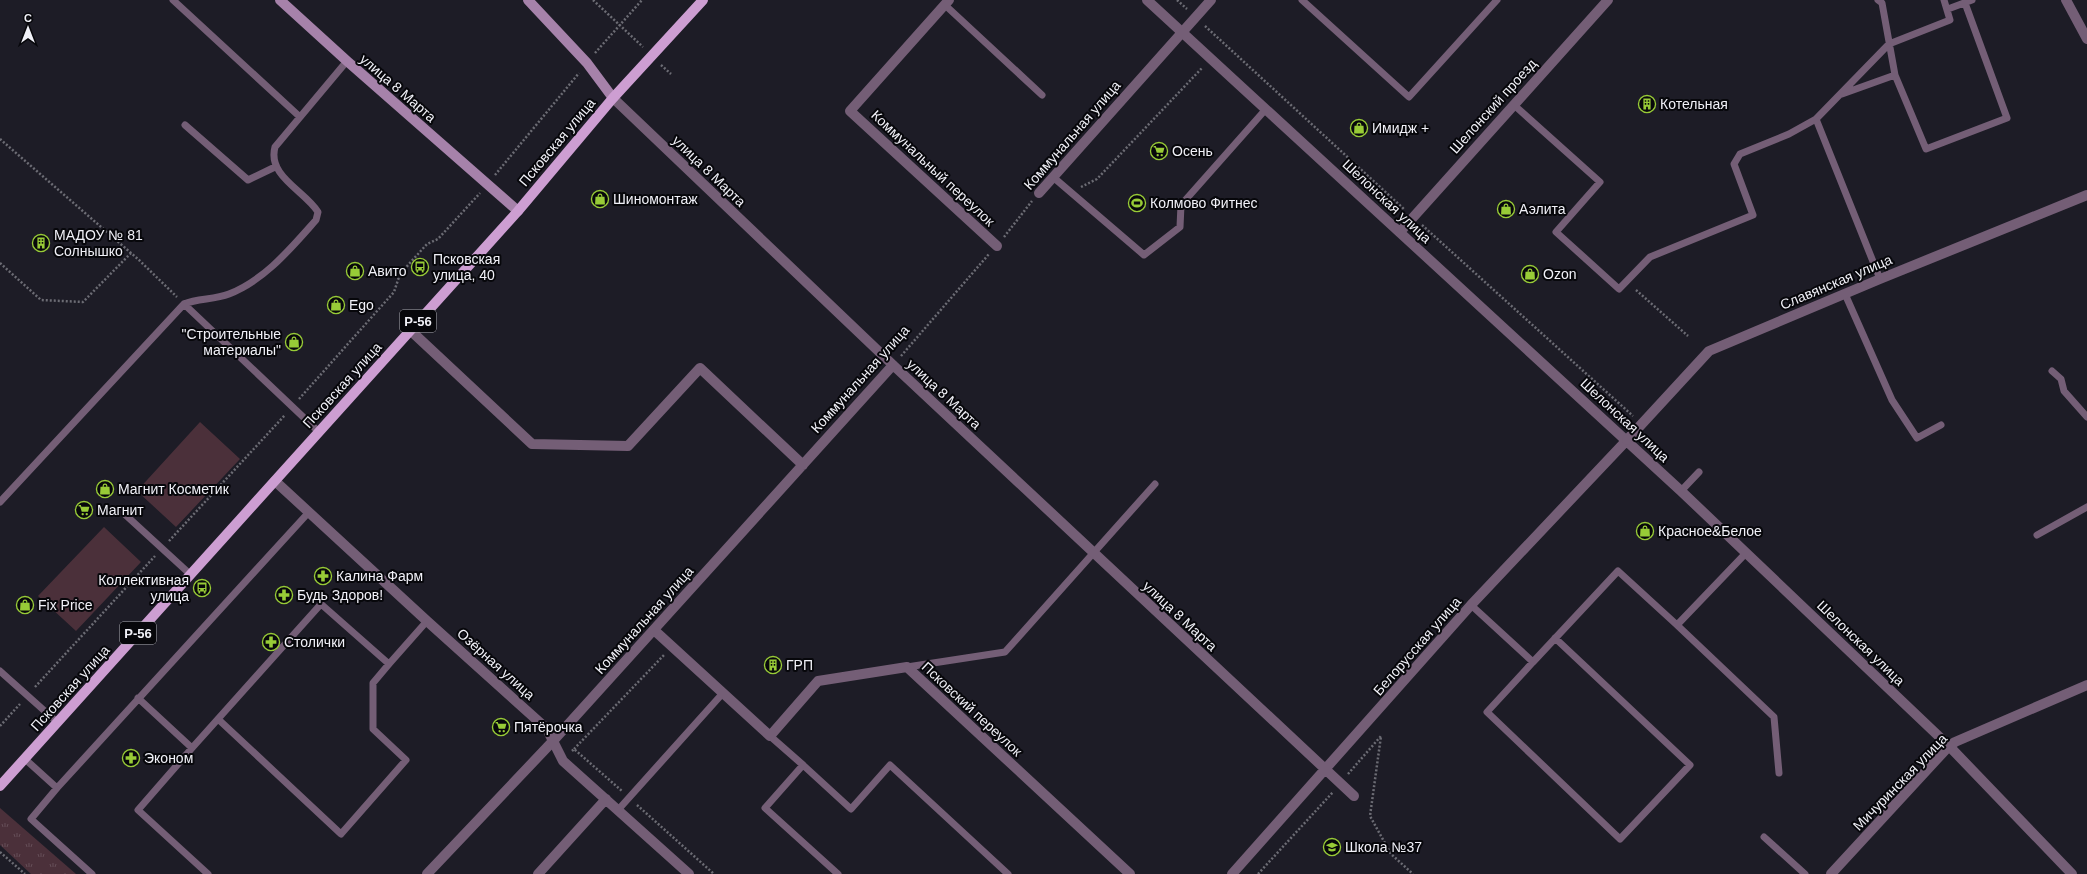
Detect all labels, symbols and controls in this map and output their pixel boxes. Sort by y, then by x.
north arrow [8,8,48,48]
text: С [24,12,32,24]
street label: улица 8 Марта [357,51,439,125]
street label: Шелонский проезд [1446,55,1540,157]
street label: Коммунальная улица [1020,77,1124,193]
building icon: Котельная [1637,94,1657,114]
street label: Псковская улица [516,95,598,189]
place label: Котельная [1660,96,1728,112]
street label: Коммунальный переулок [868,107,999,230]
shop icon: Имидж + [1349,118,1369,138]
place label: Имидж + [1372,120,1429,136]
street label: улица 8 Марта [669,132,749,210]
supermarket icon: Осень [1149,141,1169,161]
place label: Осень [1172,143,1213,159]
street label: Шелонская улица [1339,156,1435,246]
shop icon: Шиномонтаж [590,189,610,209]
place label: Шиномонтаж [613,191,698,207]
sports icon: Колмово Фитнес [1127,193,1147,213]
place label: Колмово Фитнес [1150,195,1258,211]
shop icon: Аэлита [1496,199,1516,219]
place label: Аэлита [1519,201,1566,217]
place label: МАДОУ № 81 Солнышко [54,227,143,259]
building icon: МАДОУ № 81 Солнышко [31,233,51,253]
place label: Псковская улица, 40 [433,251,500,283]
street label: Славянская улица [1778,251,1894,313]
bus stop icon: Псковская улица, 40 [410,257,430,277]
shop icon: Авито [345,261,365,281]
place label: Авито [368,263,407,279]
shop icon: Ozon [1520,264,1540,284]
place label: Ozon [1543,266,1576,282]
shop icon: Ego [326,295,346,315]
place label: Ego [349,297,374,313]
road number: Р-56 [400,310,436,332]
street label: Коммунальная улица [808,322,913,436]
place label: "Строительные материалы" [181,326,281,358]
shop icon: "Строительные материалы" [284,332,304,352]
street label: Псковская улица [299,339,385,431]
street label: улица 8 Марта [904,356,984,432]
street label: Шелонская улица [1577,375,1673,465]
shop icon: Магнит Косметик [95,479,115,499]
place label: Магнит Косметик [118,481,230,497]
supermarket icon: Магнит [74,500,94,520]
place label: Магнит [97,502,144,518]
shop icon: Красное&Белое [1635,521,1655,541]
place label: Красное&Белое [1658,523,1762,539]
street label: Коммунальная улица [592,563,697,677]
pharmacy icon: Калина Фарм [313,566,333,586]
place label: Калина Фарм [336,568,423,584]
place label: Коллективная улица [98,572,189,604]
bus stop icon: Коллективная улица [192,578,212,598]
street label: улица 8 Марта [1140,578,1220,654]
pharmacy icon: Будь Здоров! [274,585,294,605]
place label: Будь Здоров! [297,587,383,603]
street label: Белорусская улица [1370,593,1464,699]
shop icon: Fix Price [15,595,35,615]
place label: Fix Price [38,597,93,613]
street label: Шелонская улица [1814,597,1908,689]
road number: Р-56 [120,622,156,644]
street label: Озёрная улица [454,625,538,703]
pharmacy icon: Столички [261,632,281,652]
place label: Столички [284,634,345,650]
street label: Псковская улица [27,642,113,734]
building icon: ГРП [763,655,783,675]
place label: ГРП [786,657,813,673]
street label: Псковский переулок [919,659,1026,760]
supermarket icon: Пятёрочка [491,717,511,737]
place label: Пятёрочка [514,719,583,735]
street label: Мичуринская улица [1850,730,1950,834]
pharmacy icon: Эконом [121,748,141,768]
place label: Эконом [144,750,193,766]
school or university icon: Школа №37 [1322,837,1342,857]
place label: Школа №37 [1345,839,1422,855]

